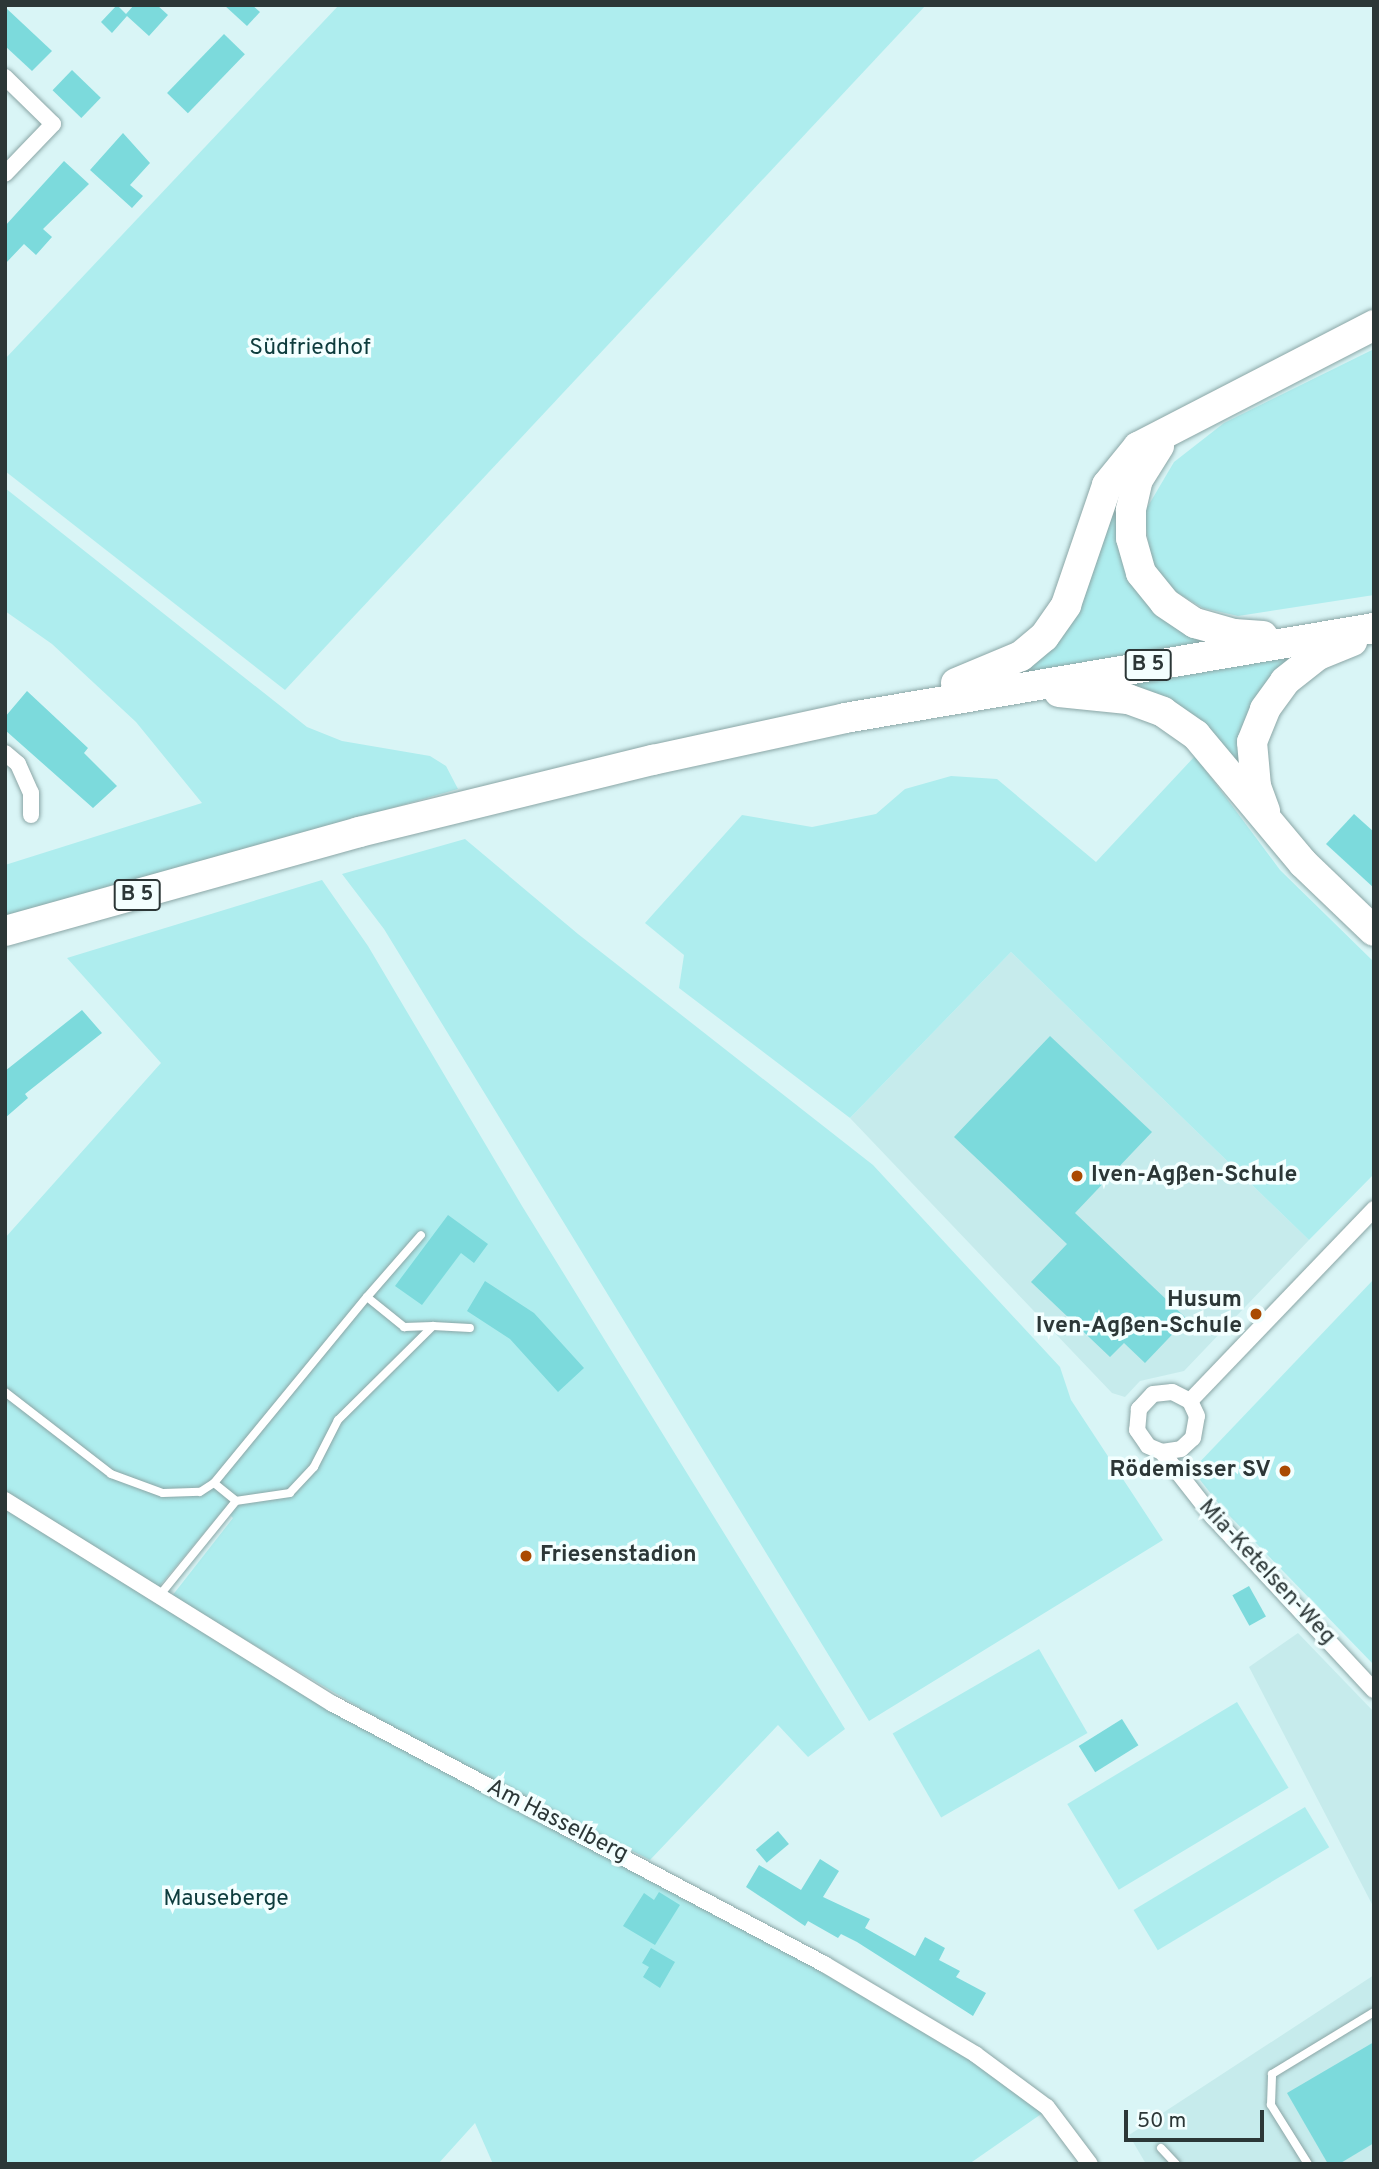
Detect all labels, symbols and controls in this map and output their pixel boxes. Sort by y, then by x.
park label: Südfriedhof [249,335,371,363]
road number: B 5 [1124,648,1172,682]
road number: B 5 [113,878,162,912]
place label: Iven-Agßen-Schule [1091,1162,1297,1190]
marker: Iven-Agßen-Schule [1069,1168,1085,1184]
place label: Husum Iven-Agßen-Schule [1036,1287,1242,1341]
marker: Husum Iven-Agßen-Schule [1248,1306,1264,1322]
place label: Rödemisser SV [1109,1457,1271,1485]
marker: Rödemisser SV [1277,1463,1293,1479]
street label: Mia-Ketelsen-Weg [1192,1495,1340,1651]
place label: Friesenstadion [540,1542,697,1570]
marker: Friesenstadion [518,1548,534,1564]
street label: Am Hasselberg [482,1775,632,1869]
park label: Mauseberge [163,1886,289,1914]
scale bar [1127,2096,1267,2140]
text: 50 m [1137,2108,1186,2135]

